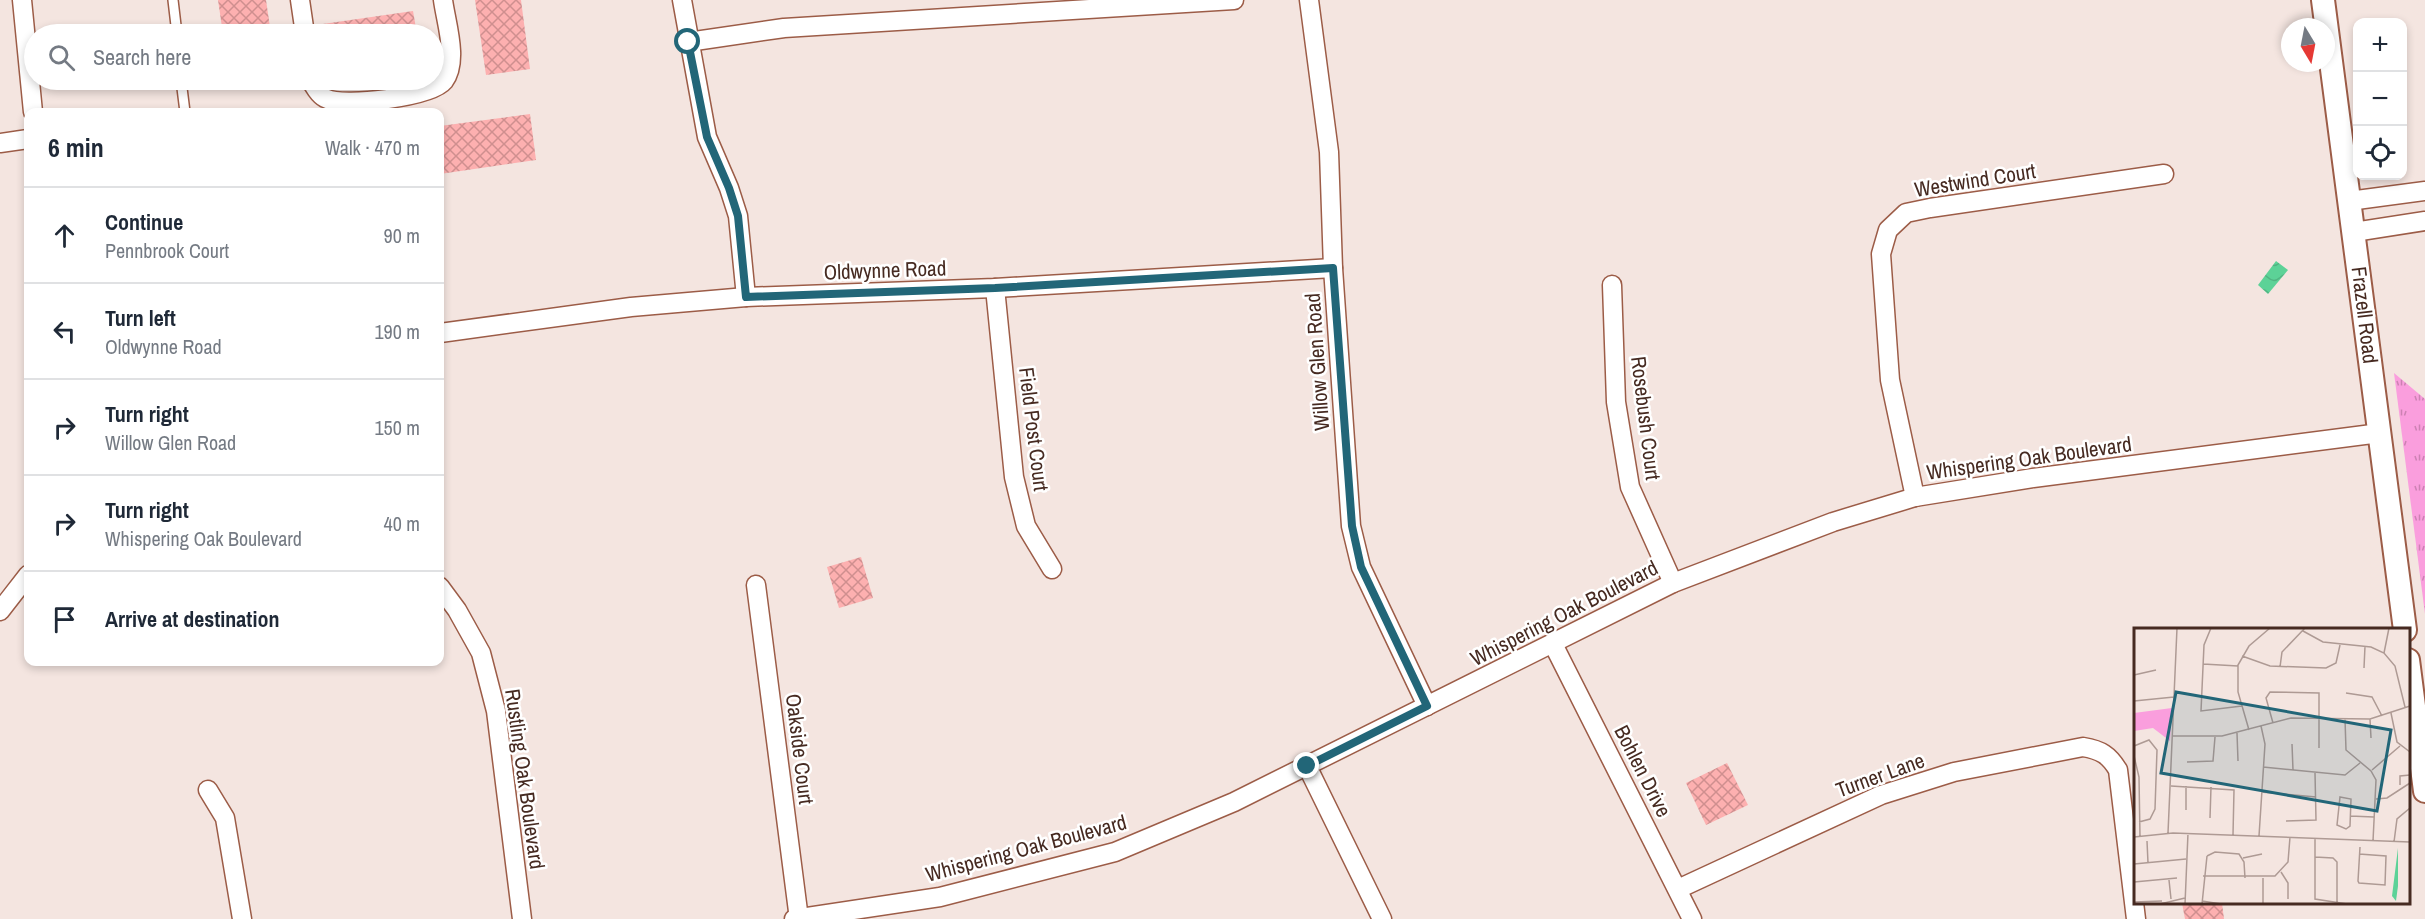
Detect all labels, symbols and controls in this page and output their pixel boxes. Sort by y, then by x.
north arrow [2281,18,2335,72]
map controls [2353,18,2407,180]
button: + [2353,18,2407,72]
search box [24,24,444,90]
route start [674,28,700,54]
icon: search [45,41,78,74]
text: Search here [93,42,191,72]
button: − [2353,72,2407,126]
button: locate [2353,126,2407,180]
text: 6 min [48,130,104,165]
text: Walk · 470 m [325,134,420,161]
street label: Westwind Court [1912,156,2038,204]
text: Continue [105,207,183,237]
icon: ahead [48,219,81,252]
text: 90 m [384,222,420,249]
text: Pennbrook Court [105,237,229,264]
street label: Oldwynne Road [823,253,947,287]
street label: Frazell Road [2345,265,2385,365]
street label: Willow Glen Road [1298,292,1336,432]
text: Turn left [105,303,176,333]
icon: left [48,315,81,348]
text: 190 m [374,318,420,345]
text: Oldwynne Road [105,333,222,360]
street label: Rosebush Court [1624,354,1668,482]
street label: Field Post Court [1012,365,1056,493]
text: Turn right [105,399,189,429]
icon: right [48,411,81,444]
text: 150 m [374,414,420,441]
text: Willow Glen Road [105,429,236,456]
street label: Whispering Oak Boulevard [1925,429,2133,487]
text: Turn right [105,495,189,525]
icon: right [48,507,81,540]
text: 40 m [384,510,420,537]
text: Whispering Oak Boulevard [105,525,302,552]
street label: Whispering Oak Boulevard [1465,553,1663,673]
icon: arrive [48,603,81,636]
text: Arrive at destination [105,604,279,634]
inset map [2134,628,2410,904]
street label: Rustling Oak Boulevard [498,687,552,871]
street label: Oakside Court [779,692,821,806]
street label: Bohlen Drive [1607,720,1679,822]
street label: Turner Lane [1832,746,1928,804]
route end [1293,752,1319,778]
street label: Whispering Oak Boulevard [922,807,1130,889]

